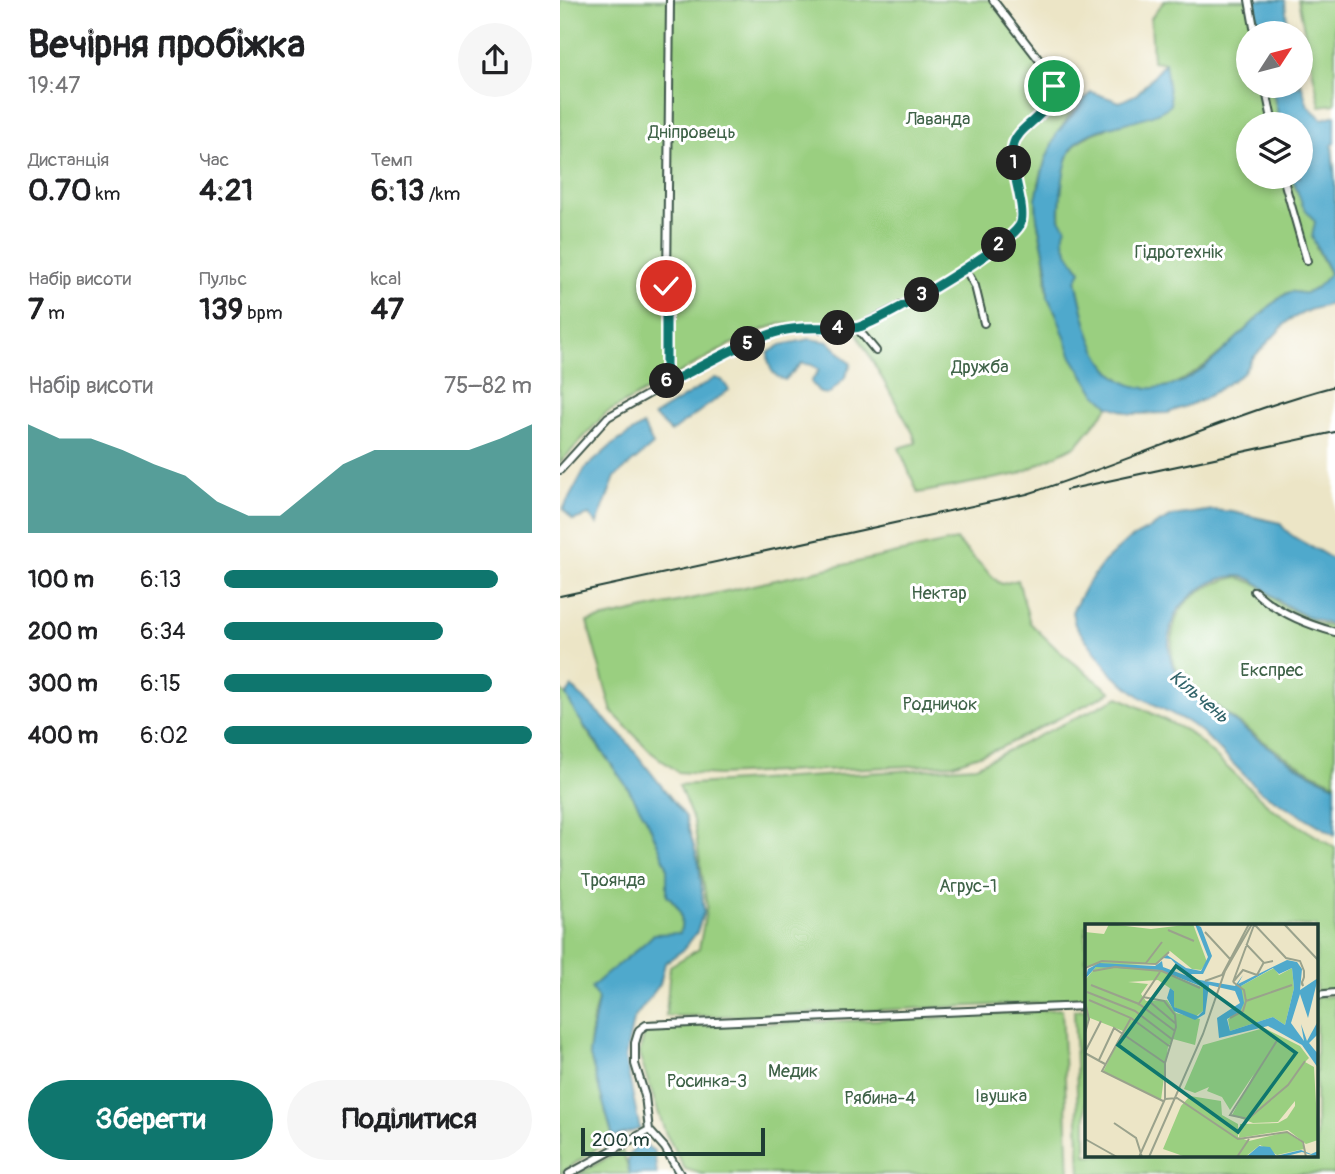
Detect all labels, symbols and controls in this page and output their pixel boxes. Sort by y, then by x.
text: Вечірня пробіжка [28,21,305,69]
north arrow [1236,21,1312,98]
map controls [1236,21,1313,189]
button: share [458,23,532,97]
pin [1024,56,1084,116]
icon: arrive [1035,67,1073,105]
text: 19:47 [28,71,81,100]
park label: Лаванда [905,108,970,131]
button: layers [1236,112,1313,189]
park label: Дніпровець [647,121,736,144]
pin: 1 [996,146,1032,180]
text: Дистанція [28,148,109,172]
text: Час [199,148,229,172]
text: Темп [371,148,413,172]
text: 1 [1010,150,1017,174]
text: 0.70 [28,172,91,209]
text: 4:21 [199,172,253,209]
text: 6:13 [371,172,425,209]
text: km [91,182,120,206]
text: /km [425,182,460,206]
pin: 2 [982,228,1017,262]
text: 2 [993,232,1004,256]
park label: Гідротехнік [1134,241,1224,264]
pin [636,256,696,316]
text: Набір висоти [28,267,131,291]
text: Пульс [199,267,247,291]
text: kcal [371,267,402,291]
icon: check [647,267,685,305]
pin: 3 [904,278,940,312]
text: 3 [916,282,927,306]
text: 7 [28,291,44,328]
text: 139 [199,291,243,328]
text: 47 [371,291,404,328]
text: m [44,301,65,325]
text: bpm [243,301,283,325]
pin: 4 [820,310,856,346]
text: 4 [832,315,843,339]
pin: 5 [730,326,766,362]
text: 5 [742,331,753,355]
park label: Дружба [950,356,1009,379]
pin: 6 [650,364,684,398]
text: 6 [661,368,672,392]
text: Набір висоти [28,371,153,400]
text: 75–82 m [444,371,532,400]
text: 100 m [28,565,94,594]
text: 6:13 [140,565,181,594]
park label: Нектар [911,582,967,605]
text: 200 m [28,617,98,646]
text: 6:34 [140,617,186,646]
park label: Експрес [1240,659,1304,682]
water label: Кільчень [1165,665,1234,729]
text: 300 m [28,669,98,698]
text: 6:15 [140,669,181,698]
park label: Родничок [903,693,977,716]
text: 400 m [28,721,98,750]
text: 6:02 [140,721,188,750]
park label: Троянда [581,869,645,892]
park label: Агрус-1 [939,875,997,898]
inset map [1085,924,1318,1156]
park label: Медик [768,1060,818,1083]
park label: Росинка-3 [667,1070,747,1093]
button: Зберегти [28,1080,273,1160]
button: Поділитися [287,1080,532,1160]
park label: Івушка [975,1085,1027,1108]
park label: Рябина-4 [844,1087,916,1110]
scale bar [581,1125,765,1157]
text: 200 m [592,1128,650,1152]

